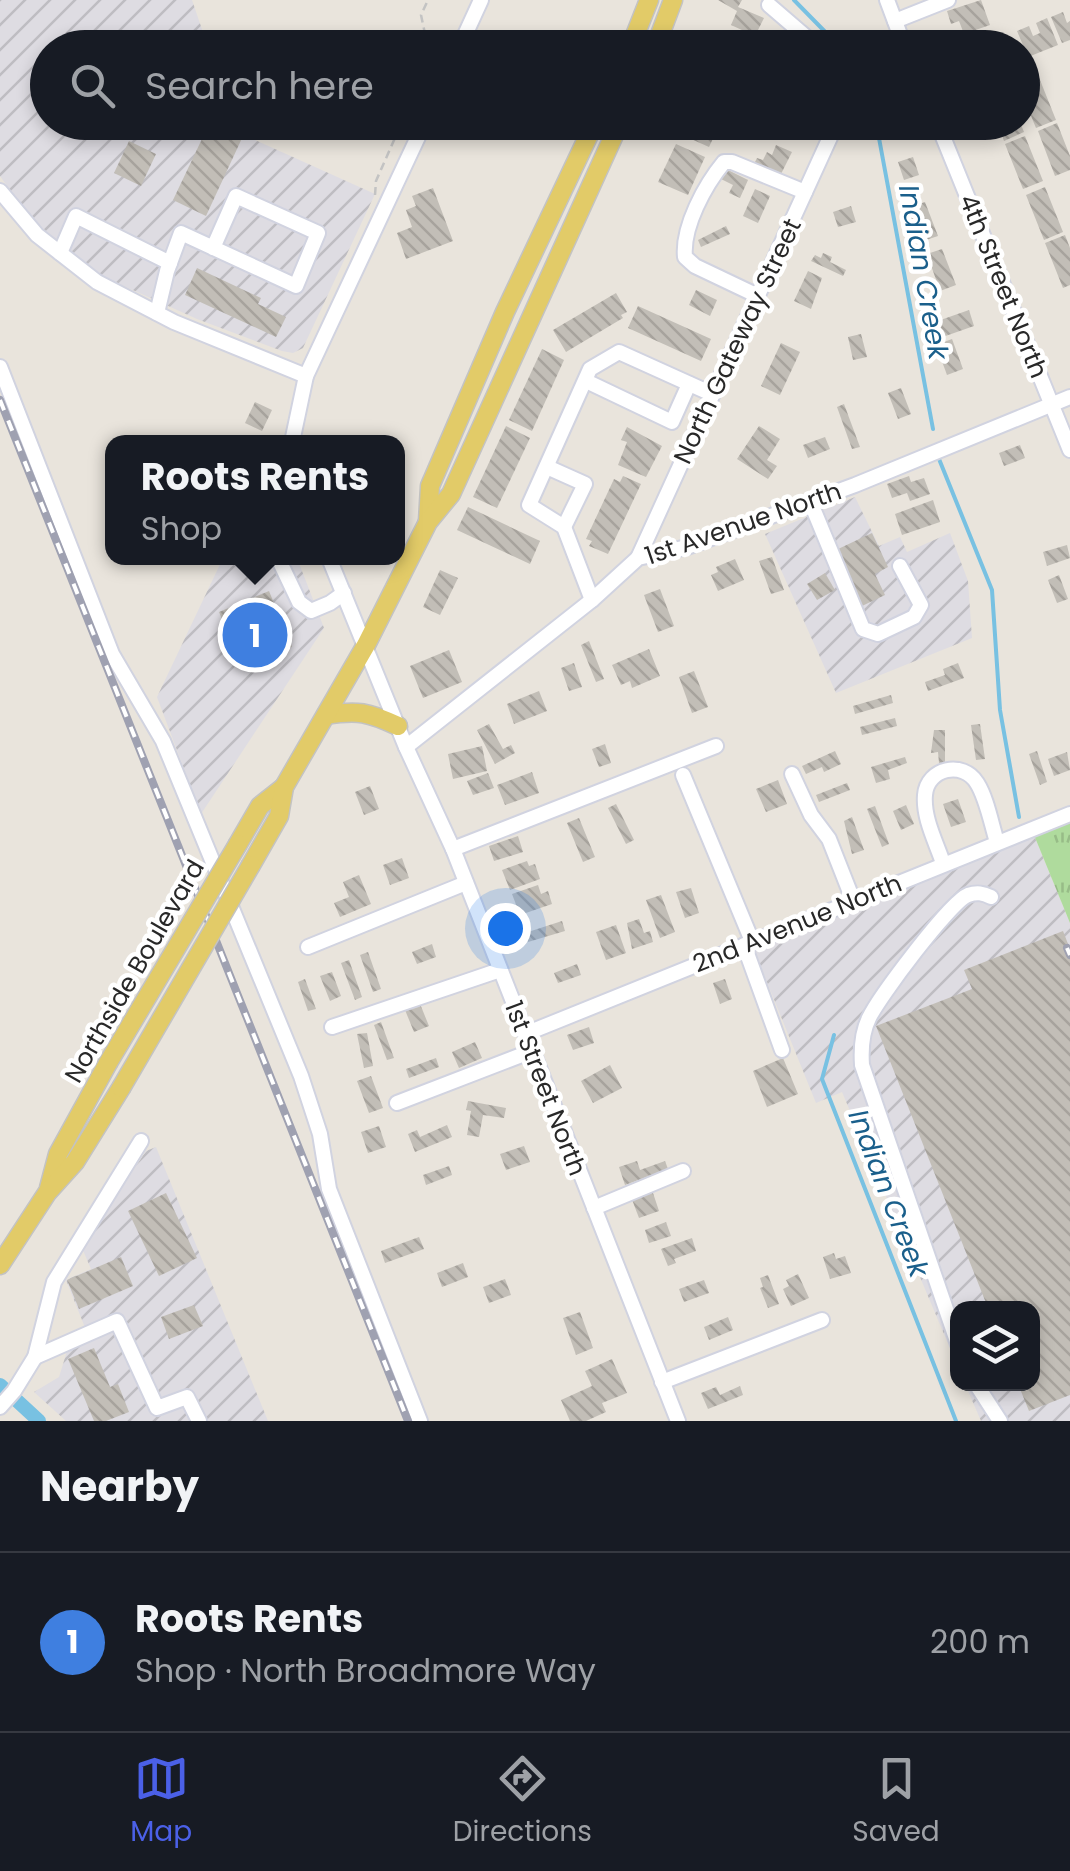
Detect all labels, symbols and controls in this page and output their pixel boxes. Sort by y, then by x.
search box [30,30,1040,140]
icon: search [65,58,120,113]
text: Search here [145,59,374,112]
water label: Indian Creek [889,182,958,364]
street label: 4th Street North [951,189,1056,383]
street label: North Gateway Street [665,213,810,470]
popup [105,435,405,565]
text: Roots Rents [141,450,369,503]
street label: 1st Avenue North [640,473,846,573]
text: Shop [141,506,222,551]
pin: 1 [222,598,288,672]
street label: Northside Boulevard [56,853,213,1089]
street label: 2nd Avenue North [687,866,907,981]
your location [480,903,531,954]
street label: 1st Street North [496,996,595,1181]
water label: Indian Creek [839,1104,939,1284]
map controls [950,1301,1040,1391]
button: layers [950,1301,1040,1391]
text: Nearby [40,1457,199,1516]
text: Roots Rents [135,1592,363,1645]
text: 1 [66,1619,79,1664]
text: 200 m [930,1619,1030,1664]
text: Shop · North Broadmore Way [135,1648,596,1693]
tab: Map [130,1751,192,1853]
tab: Directions [453,1751,592,1853]
tab: Saved [852,1751,940,1853]

